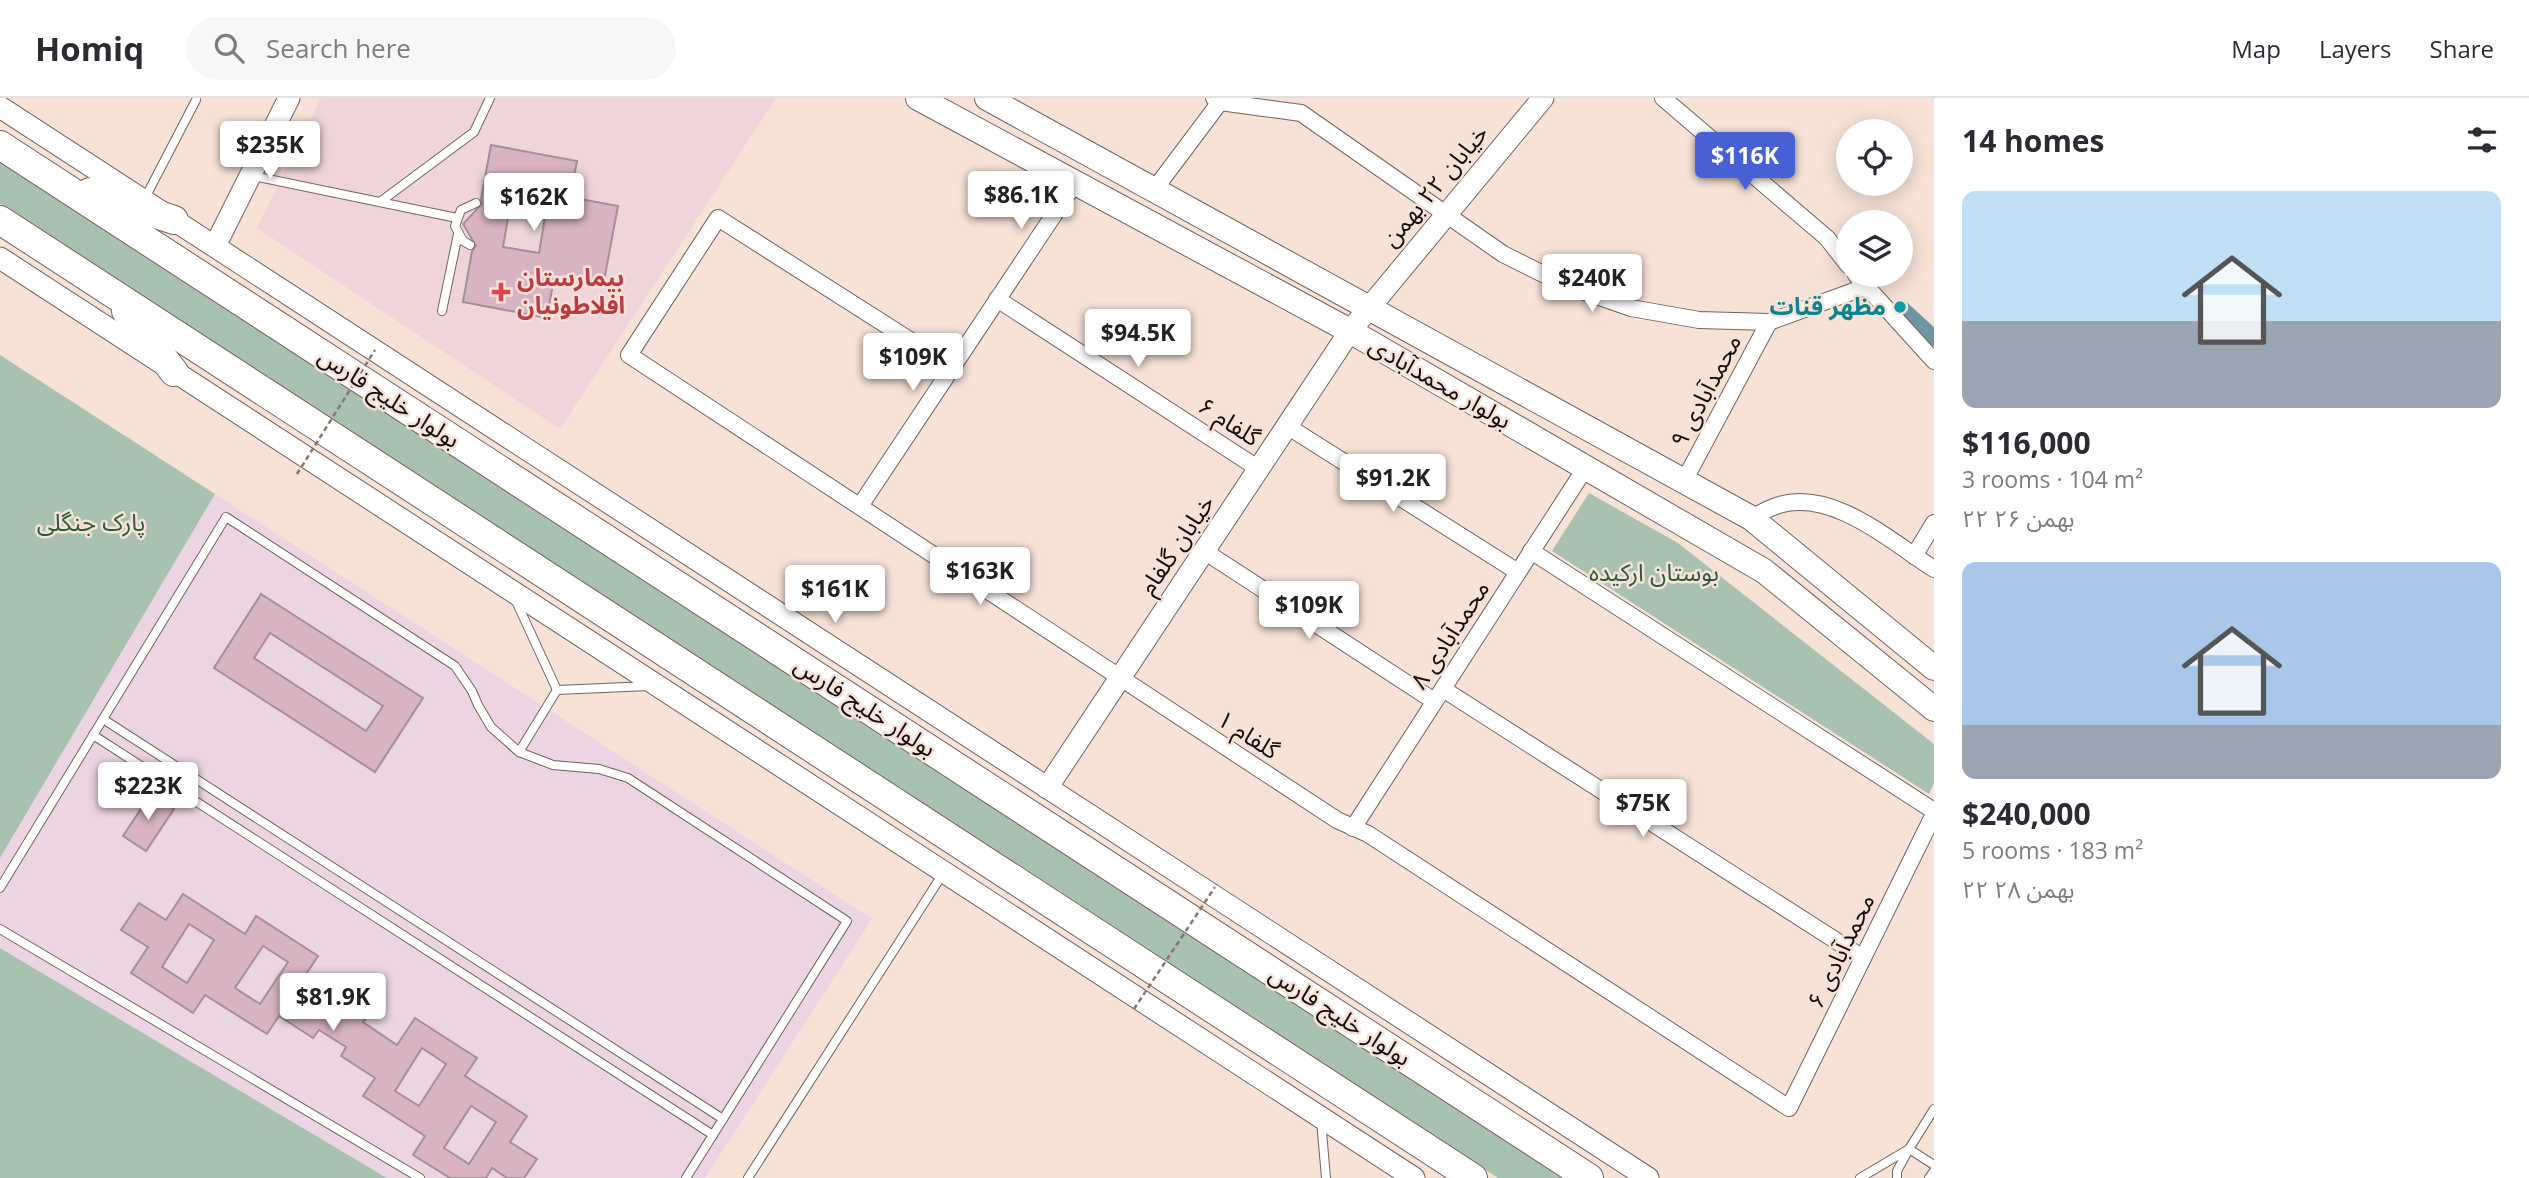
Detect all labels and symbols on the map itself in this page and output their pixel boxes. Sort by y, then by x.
street label: خیابان ۲۲ بهمن [1373,117,1495,253]
pin: $235K [221,122,319,181]
pin: $116K [1696,132,1794,192]
pin: $86.1K [964,172,1078,231]
pin: $162K [485,174,583,233]
pin: $240K [1543,254,1641,314]
place label: بیمارستان افلاطونیان [517,260,625,321]
marker: بیمارستان افلاطونیان [491,282,511,302]
place label: مظهر قنات [1769,289,1886,322]
marker: مظهر قنات [1892,299,1908,315]
pin: $94.5K [1081,310,1195,369]
street label: بولوار محمدآبادی [1363,328,1518,436]
street label: محمدآبادی ۹ [1661,328,1748,452]
pin: $109K [864,334,962,393]
street label: بولوار خلیج فارس [311,339,467,457]
street label: گلفام ۶ [1191,389,1268,456]
pin: $91.2K [1336,454,1450,514]
street label: خیابان گلفام [1130,488,1224,602]
park label: پارک جنگلی [37,505,145,538]
pin: $163K [931,547,1029,607]
park label: بوستان ارکیده [1589,555,1719,588]
pin: $161K [786,566,884,625]
street label: محمدآبادی ۸ [1401,574,1496,695]
pin: $109K [1260,582,1358,641]
street label: بولوار خلیج فارس [787,648,943,766]
street label: گلفام ۱ [1210,702,1287,769]
pin: $223K [99,762,197,822]
pin: $75K [1602,780,1684,839]
street label: محمدآبادی ۶ [1798,888,1881,1013]
street label: بولوار خلیج فارس [1262,957,1418,1075]
pin: $81.9K [276,974,390,1033]

